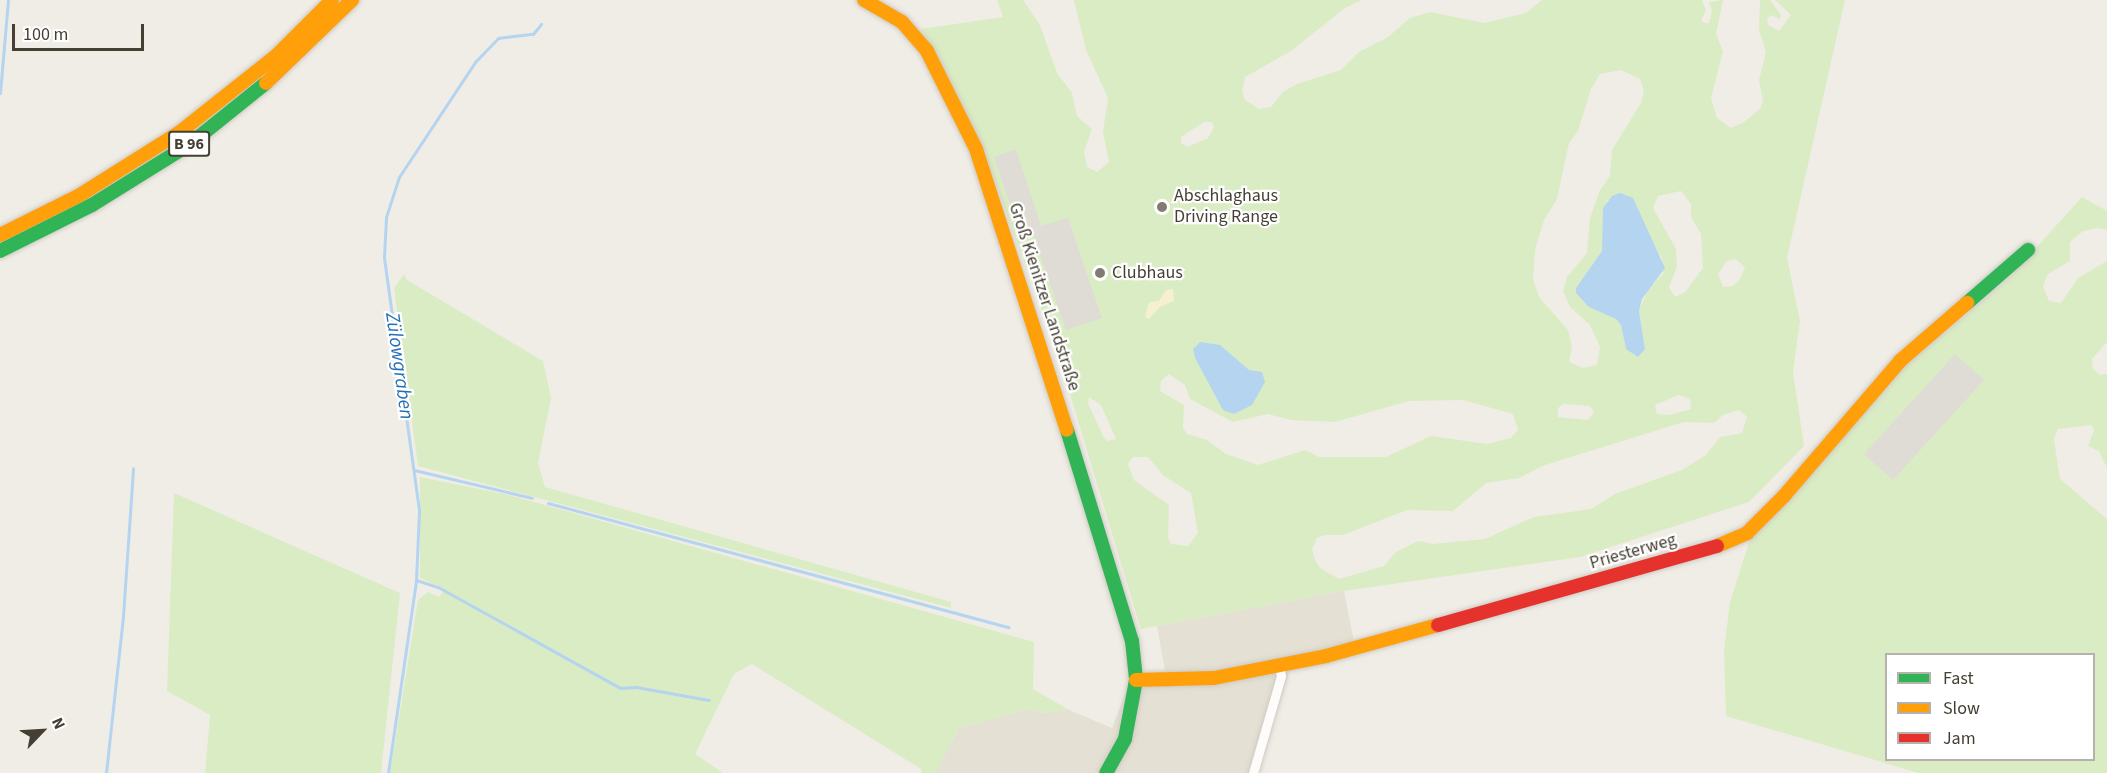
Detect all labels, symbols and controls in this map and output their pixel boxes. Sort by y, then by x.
scale bar [15,12,147,50]
text: 100 m [23,22,68,47]
road number: B 96 [168,131,210,157]
place label: Abschlaghaus Driving Range [1174,186,1278,228]
street label: Groß Kienitzer Landstraße [1003,200,1085,394]
marker: Abschlaghaus Driving Range [1155,200,1169,214]
place label: Clubhaus [1112,262,1183,284]
marker: Clubhaus [1093,266,1107,280]
water label: Zülowgraben [380,311,418,421]
street label: Priesterweg [1587,529,1679,575]
legend [1885,653,2095,761]
text: Fast [1943,666,1974,691]
text: Slow [1943,696,1980,721]
north arrow [12,701,72,761]
text: N [46,714,71,733]
text: Jam [1943,726,1976,751]

